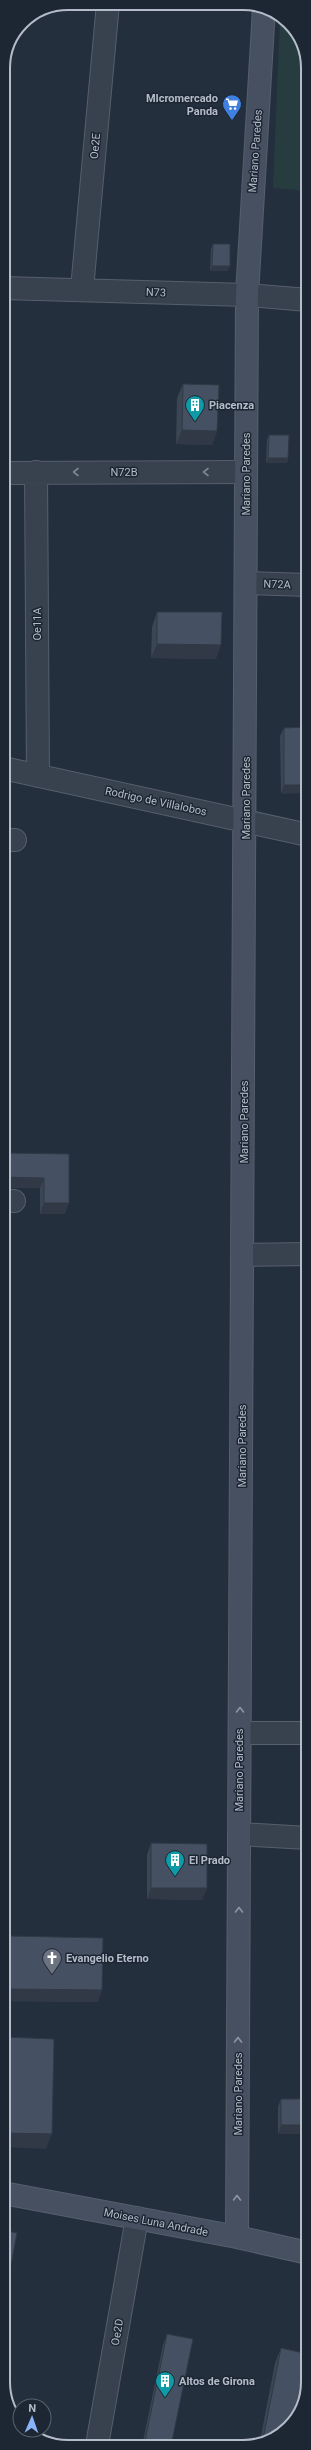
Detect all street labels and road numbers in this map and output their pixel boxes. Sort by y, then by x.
street label: Mariano Paredes [246,109,265,193]
street label: Oe2E [88,133,103,159]
street label: N73 [146,286,166,299]
street label: Mariano Paredes [240,432,253,516]
street label: N72B [110,466,138,479]
street label: N72A [263,578,292,592]
street label: Oe11A [31,607,44,640]
street label: Mariano Paredes [240,756,253,840]
street label: Rodrigo de Villalobos [104,784,208,819]
street label: Mariano Paredes [238,1080,251,1164]
street label: Mariano Paredes [236,1404,249,1488]
street label: Mariano Paredes [233,1728,246,1812]
street label: Mariano Paredes [232,2052,245,2136]
street label: Moises Luna Andrade [103,2206,209,2239]
street label: Oe2D [109,2318,126,2346]

